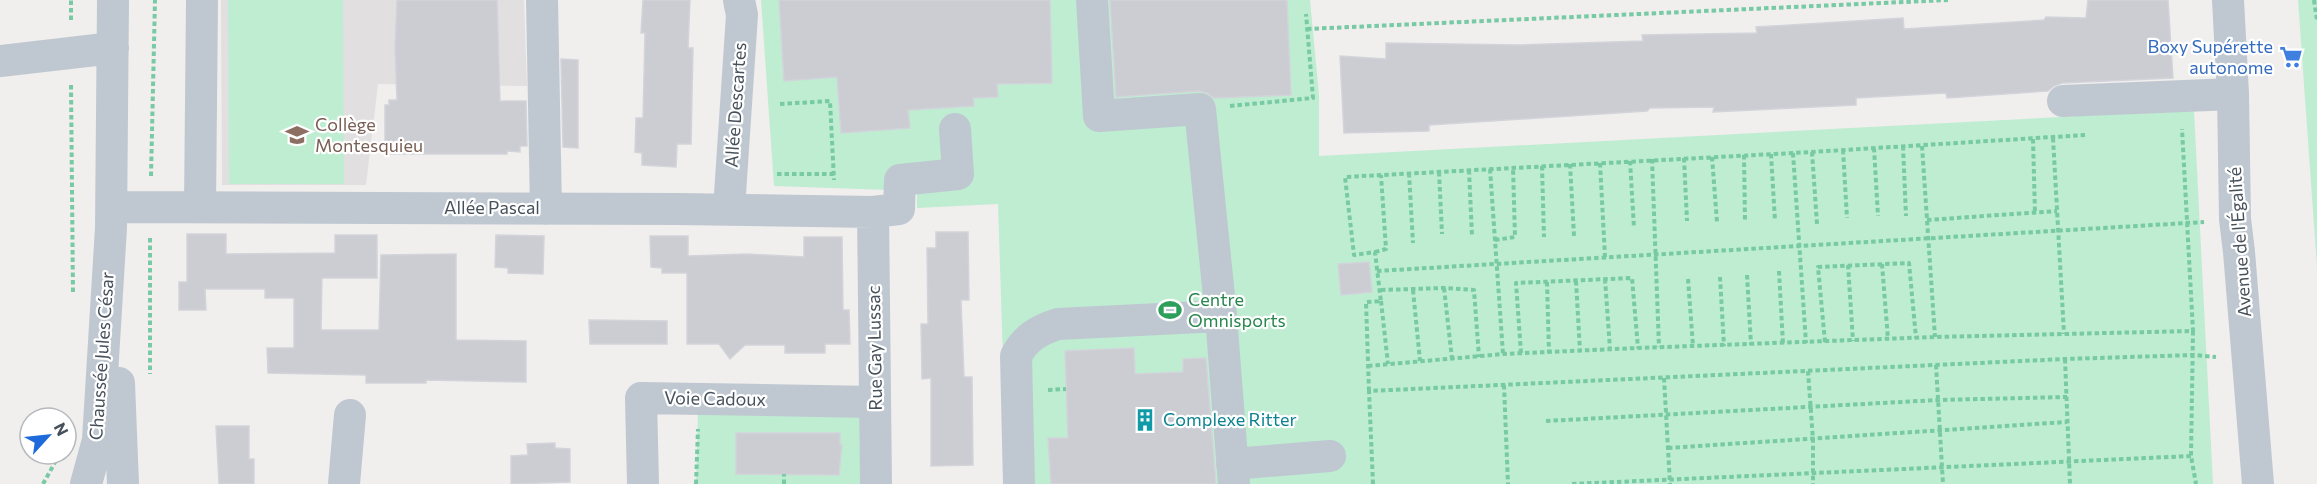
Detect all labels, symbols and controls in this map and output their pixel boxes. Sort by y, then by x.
place label: Boxy Supérette autonome [2148,35,2273,78]
street label: Allée Descartes [720,42,750,168]
supermarket icon: Boxy Supérette autonome [2278,44,2304,70]
place label: Collège Montesquieu [315,113,423,156]
school or university icon: Collège Montesquieu [284,122,310,148]
street label: Avenue de l'Égalité [2223,166,2255,318]
street label: Allée Pascal [444,196,540,218]
street label: Chaussée Jules César [84,271,118,441]
street label: Rue Gay Lussac [862,285,886,411]
place label: Centre Omnisports [1188,288,1286,331]
sports icon: Centre Omnisports [1157,297,1183,323]
street label: Voie Cadoux [664,386,767,410]
north arrow [18,406,78,466]
building icon: Complexe Ritter [1132,407,1158,433]
place label: Complexe Ritter [1163,408,1297,430]
text: N [51,419,73,439]

